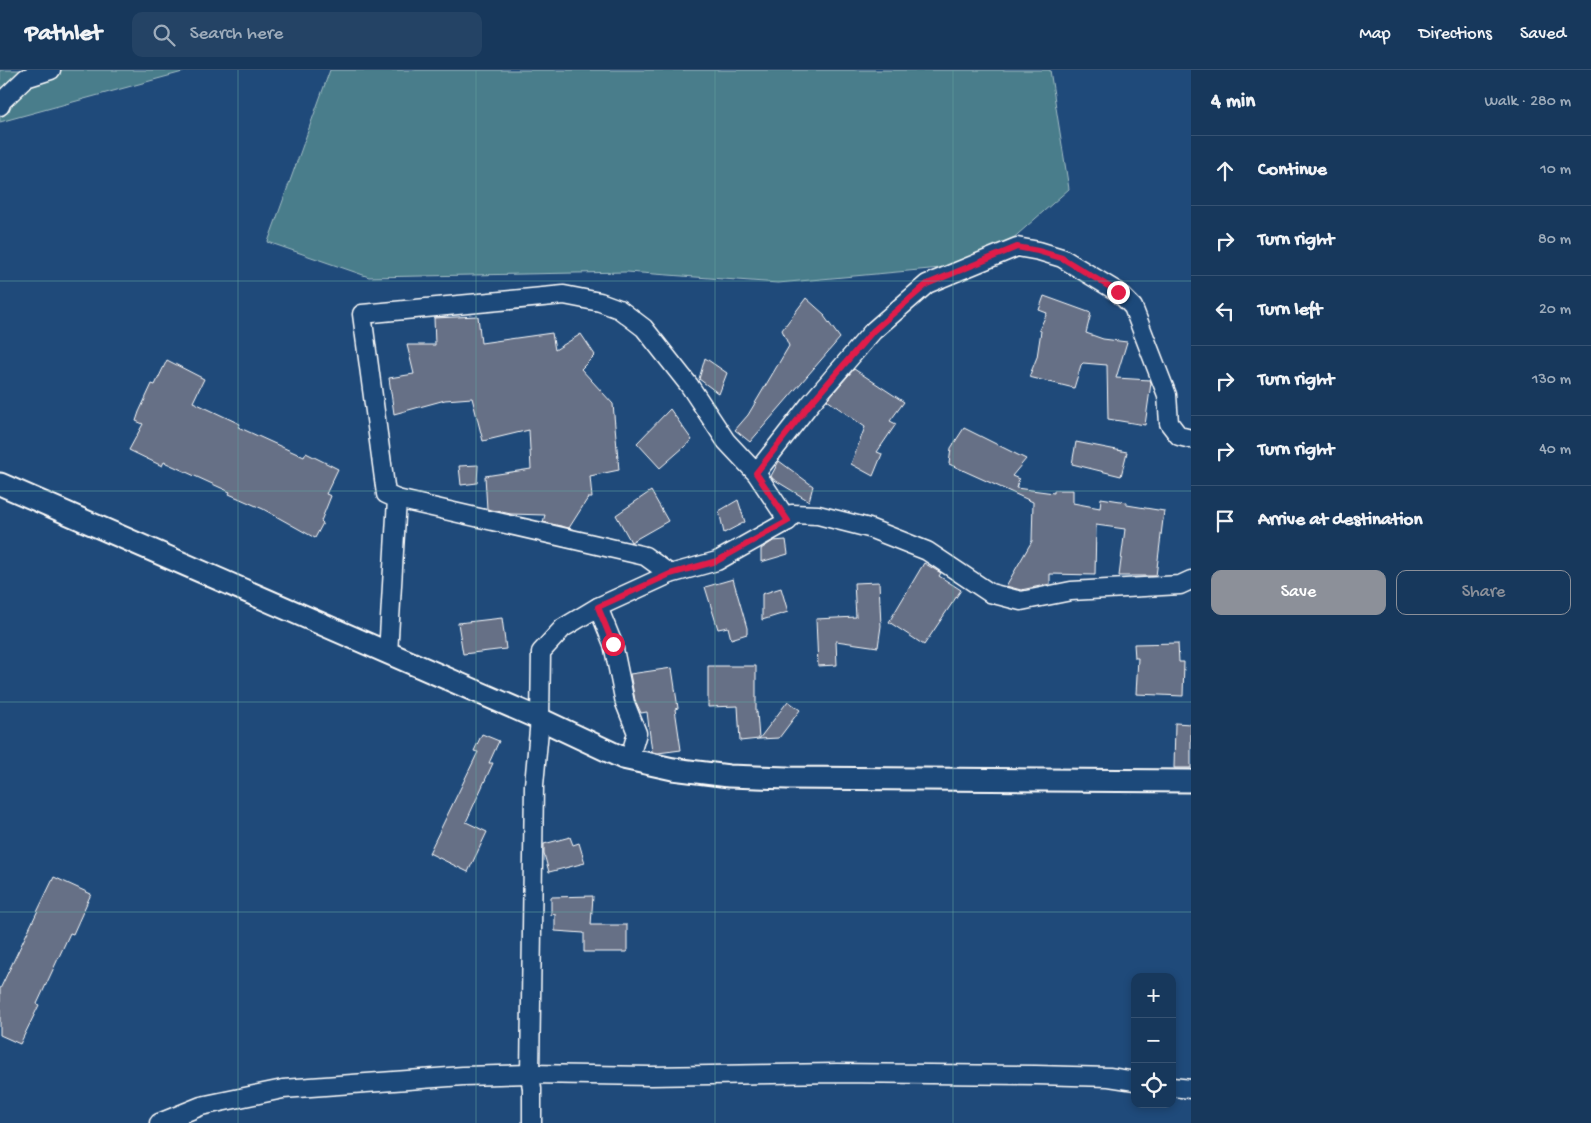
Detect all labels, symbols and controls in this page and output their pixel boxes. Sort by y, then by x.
search box [132,12,482,57]
text: Pathlet [25,20,102,49]
icon: search [150,21,178,49]
text: Search here [190,23,283,46]
text: Map [1359,24,1391,45]
text: Directions [1419,24,1492,45]
text: Saved [1520,24,1566,45]
text: 4 min [1211,90,1255,115]
text: Walk · 280 m [1484,93,1571,112]
icon: ahead [1211,157,1239,185]
text: Continue [1258,159,1327,182]
text: 10 m [1540,161,1571,180]
icon: right [1211,227,1239,255]
text: Turn right [1258,229,1334,252]
text: 80 m [1538,231,1571,250]
route end [1107,281,1130,304]
icon: left [1211,297,1239,325]
text: Turn left [1258,299,1322,322]
text: 20 m [1539,301,1571,320]
icon: right [1211,367,1239,395]
text: Turn right [1258,369,1334,392]
text: 130 m [1532,371,1571,390]
icon: right [1211,437,1239,465]
text: Turn right [1258,439,1334,462]
text: 40 m [1539,441,1571,460]
icon: arrive [1211,507,1239,535]
text: Arrive at destination [1258,509,1422,532]
button: Save [1211,570,1386,615]
button: Share [1396,570,1571,615]
route start [602,633,625,656]
map controls [1131,973,1176,1108]
button: + [1131,973,1176,1018]
button: − [1131,1018,1176,1063]
button: locate [1131,1063,1176,1108]

